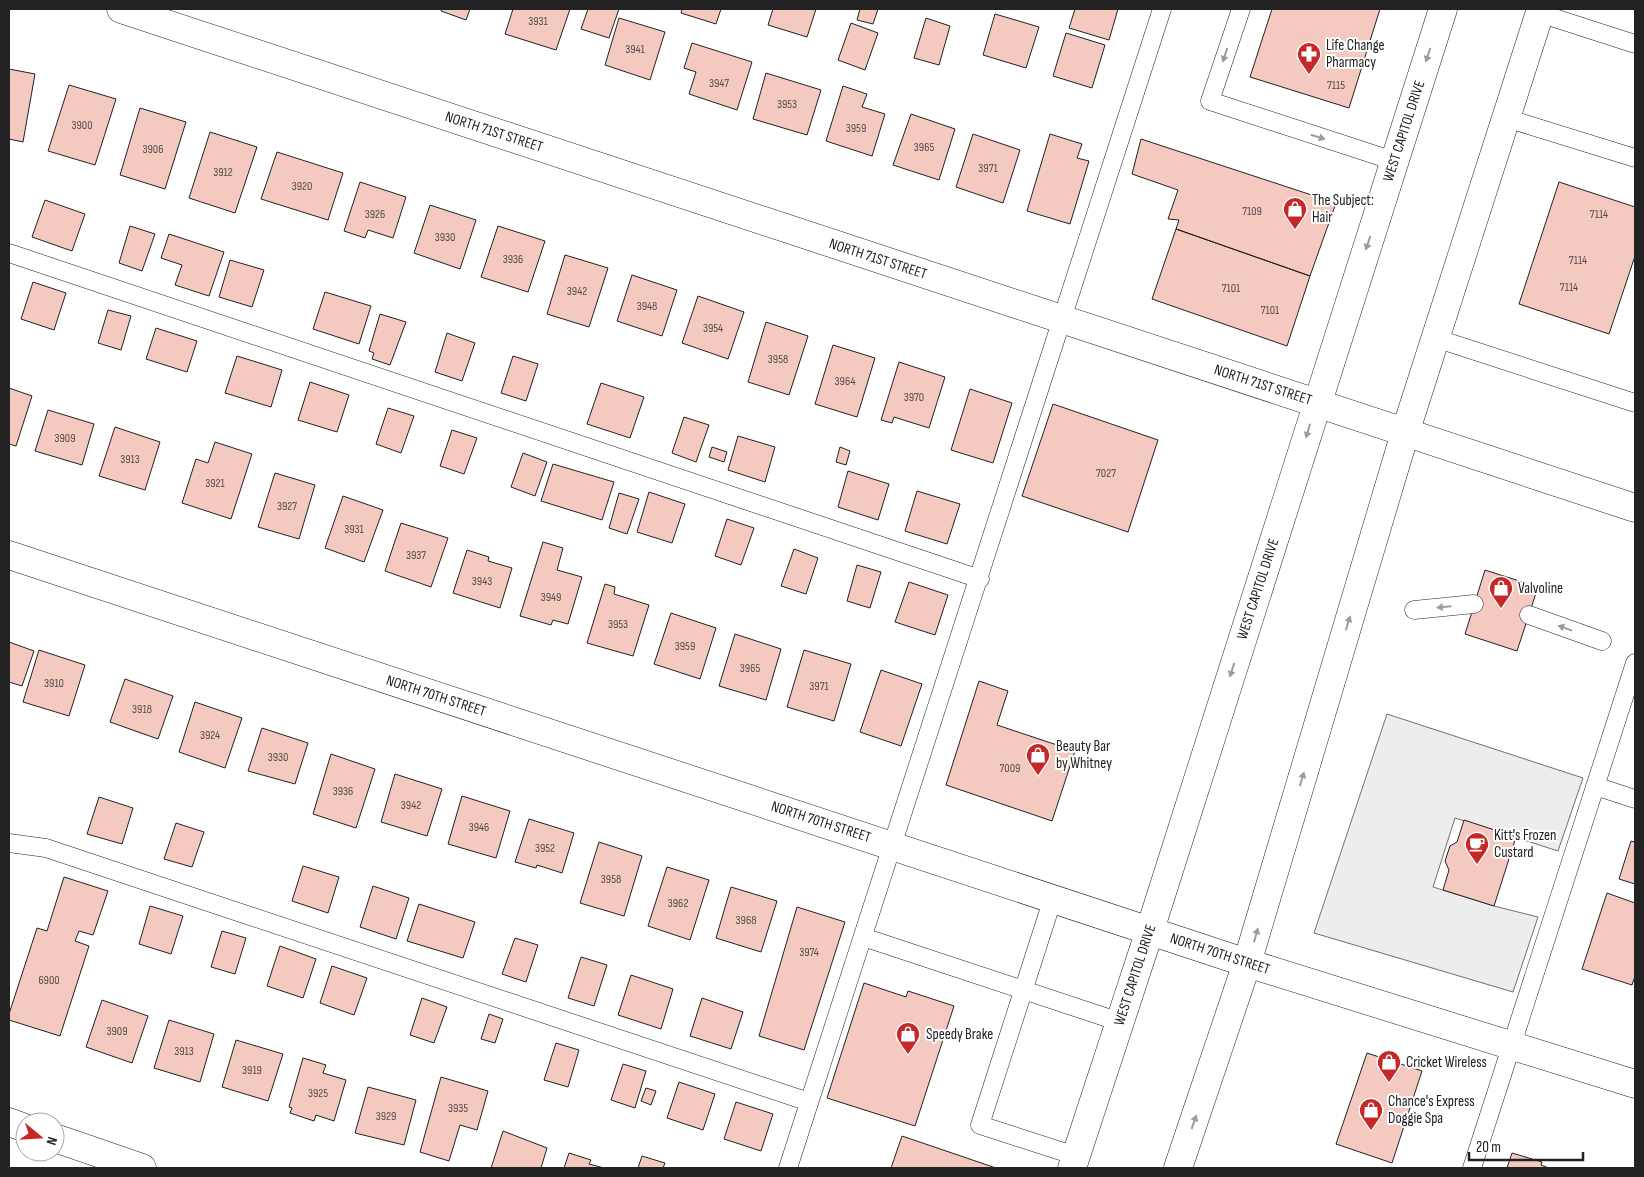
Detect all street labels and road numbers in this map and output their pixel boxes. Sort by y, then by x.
street label: WEST CAPITOL DRIVE [1379,78,1429,184]
street label: NORTH 71ST STREET [443,107,545,157]
street label: NORTH 71ST STREET [827,234,929,284]
street label: NORTH 71ST STREET [1212,360,1314,410]
street label: WEST CAPITOL DRIVE [1233,536,1283,642]
street label: NORTH 70TH STREET [384,671,488,721]
street label: NORTH 70TH STREET [769,797,873,847]
street label: WEST CAPITOL DRIVE [1110,922,1160,1028]
street label: NORTH 70TH STREET [1168,929,1272,979]

